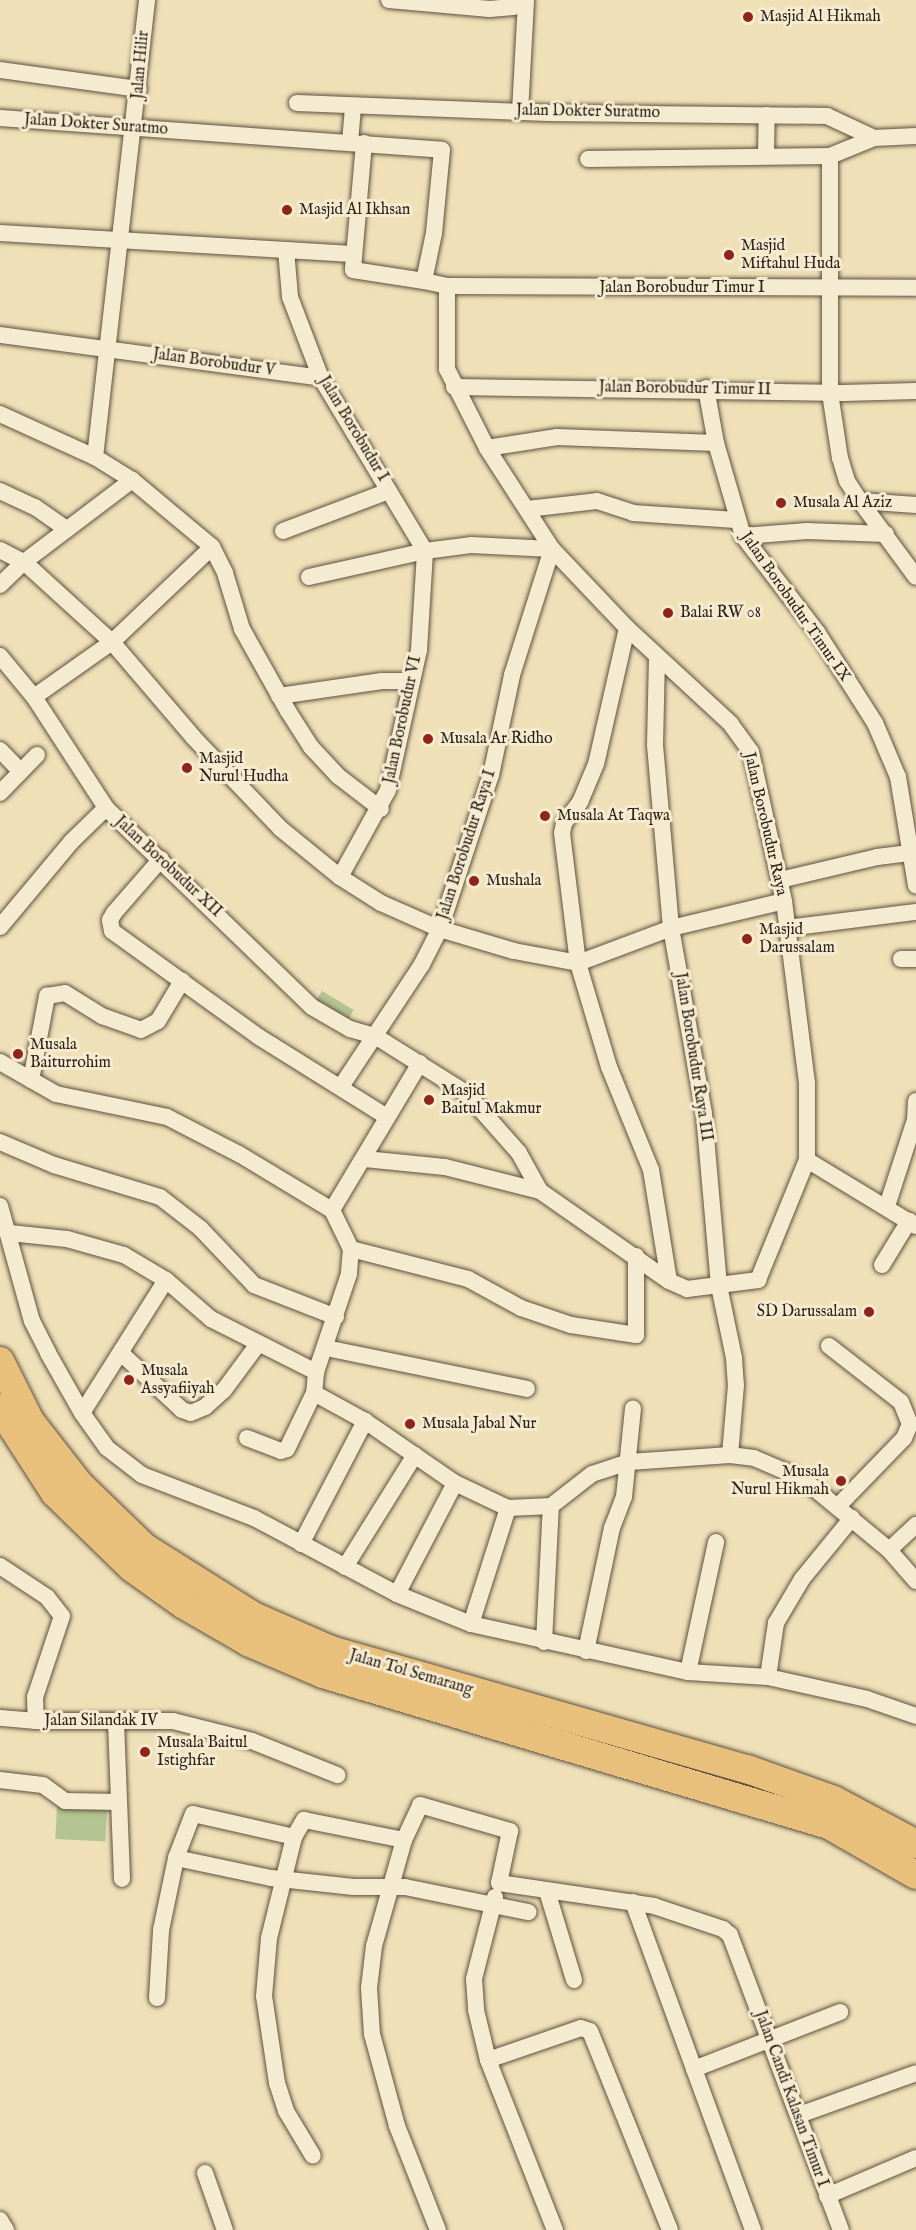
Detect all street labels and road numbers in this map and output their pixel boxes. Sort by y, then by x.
street label: Jalan Hilir [128,30,154,100]
street label: Jalan Dokter Suratmo [516,101,660,123]
street label: Jalan Dokter Suratmo [23,110,169,140]
street label: Jalan Borobudur Timur I [599,278,765,298]
street label: Jalan Borobudur V [152,345,276,381]
street label: Jalan Borobudur I [314,373,392,485]
street label: Jalan Borobudur Timur II [599,378,771,400]
street label: Jalan Borobudur Timur IX [736,528,854,686]
street label: Jalan Borobudur VI [380,654,426,786]
street label: Jalan Borobudur Raya [739,750,791,898]
street label: Jalan Borobudur Raya I [434,767,500,923]
street label: Jalan Borobudur XII [110,812,226,922]
street label: Jalan Borobudur Raya III [670,971,716,1143]
street label: Jalan Tol Semarang [347,1646,475,1700]
street label: Jalan Silandak IV [44,1711,158,1731]
street label: Jalan Candi Kalasan Timur I [750,2008,832,2190]

